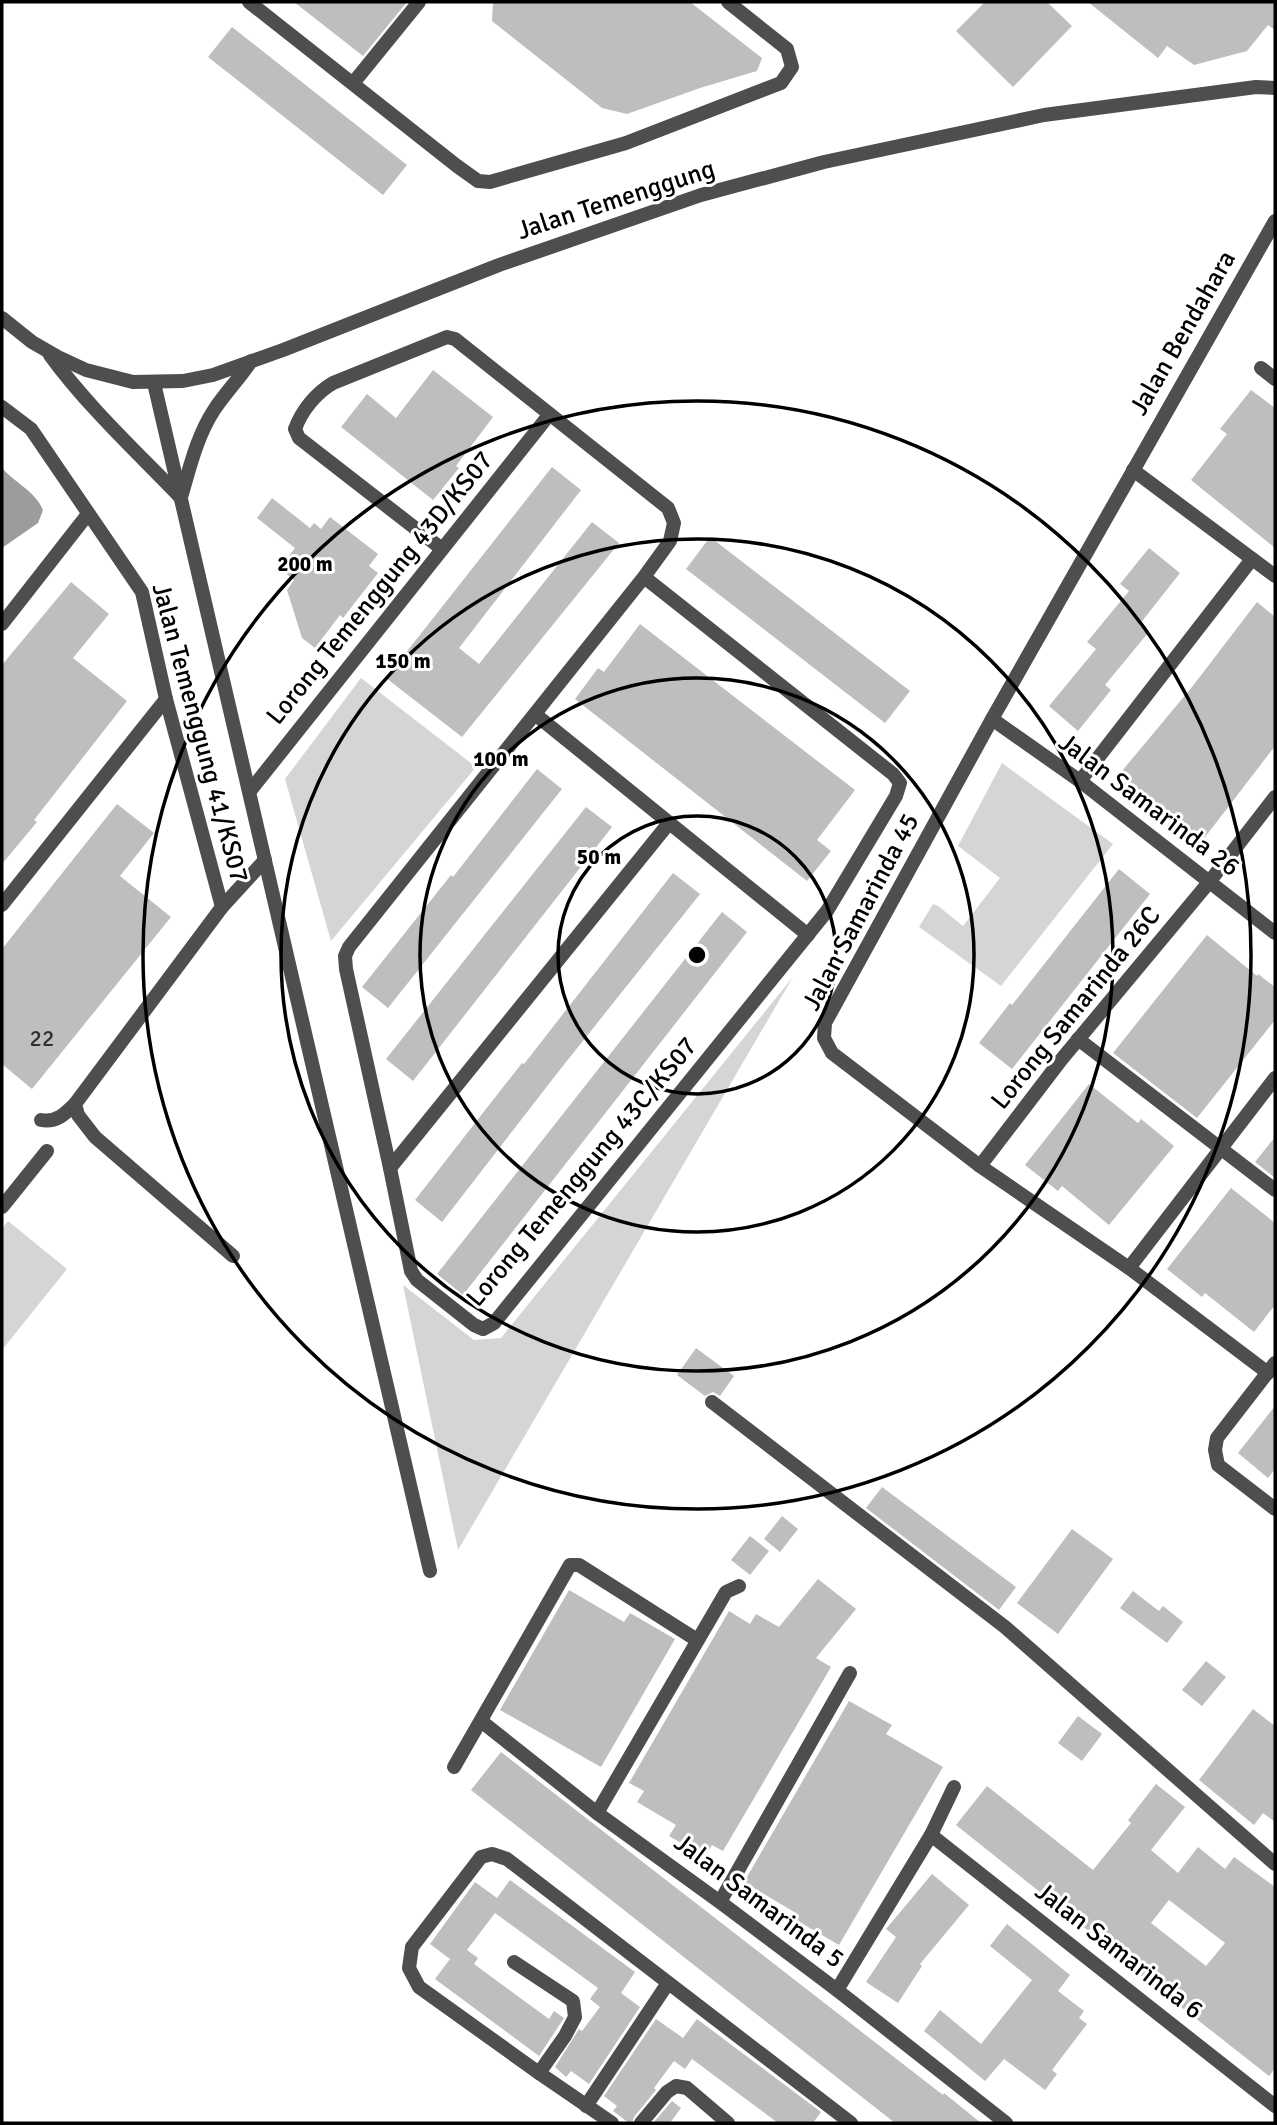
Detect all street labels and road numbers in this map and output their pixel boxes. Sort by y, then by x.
street label: Jalan Temenggung [513,153,719,247]
street label: Jalan Bendahara [1123,245,1243,421]
street label: Lorong Temenggung 43D/KS07 [260,445,500,731]
street label: Jalan Temenggung 41/KS07 [145,580,255,886]
street label: Jalan Samarinda 26 [1052,726,1246,884]
street label: Jalan Samarinda 45 [796,808,926,1016]
street label: Lorong Samarinda 26C [984,900,1168,1116]
street label: Lorong Temenggung 43C/KS07 [460,1031,704,1313]
street label: Jalan Samarinda 5 [668,1827,850,1975]
street label: Jalan Samarinda 6 [1029,1875,1209,2027]

